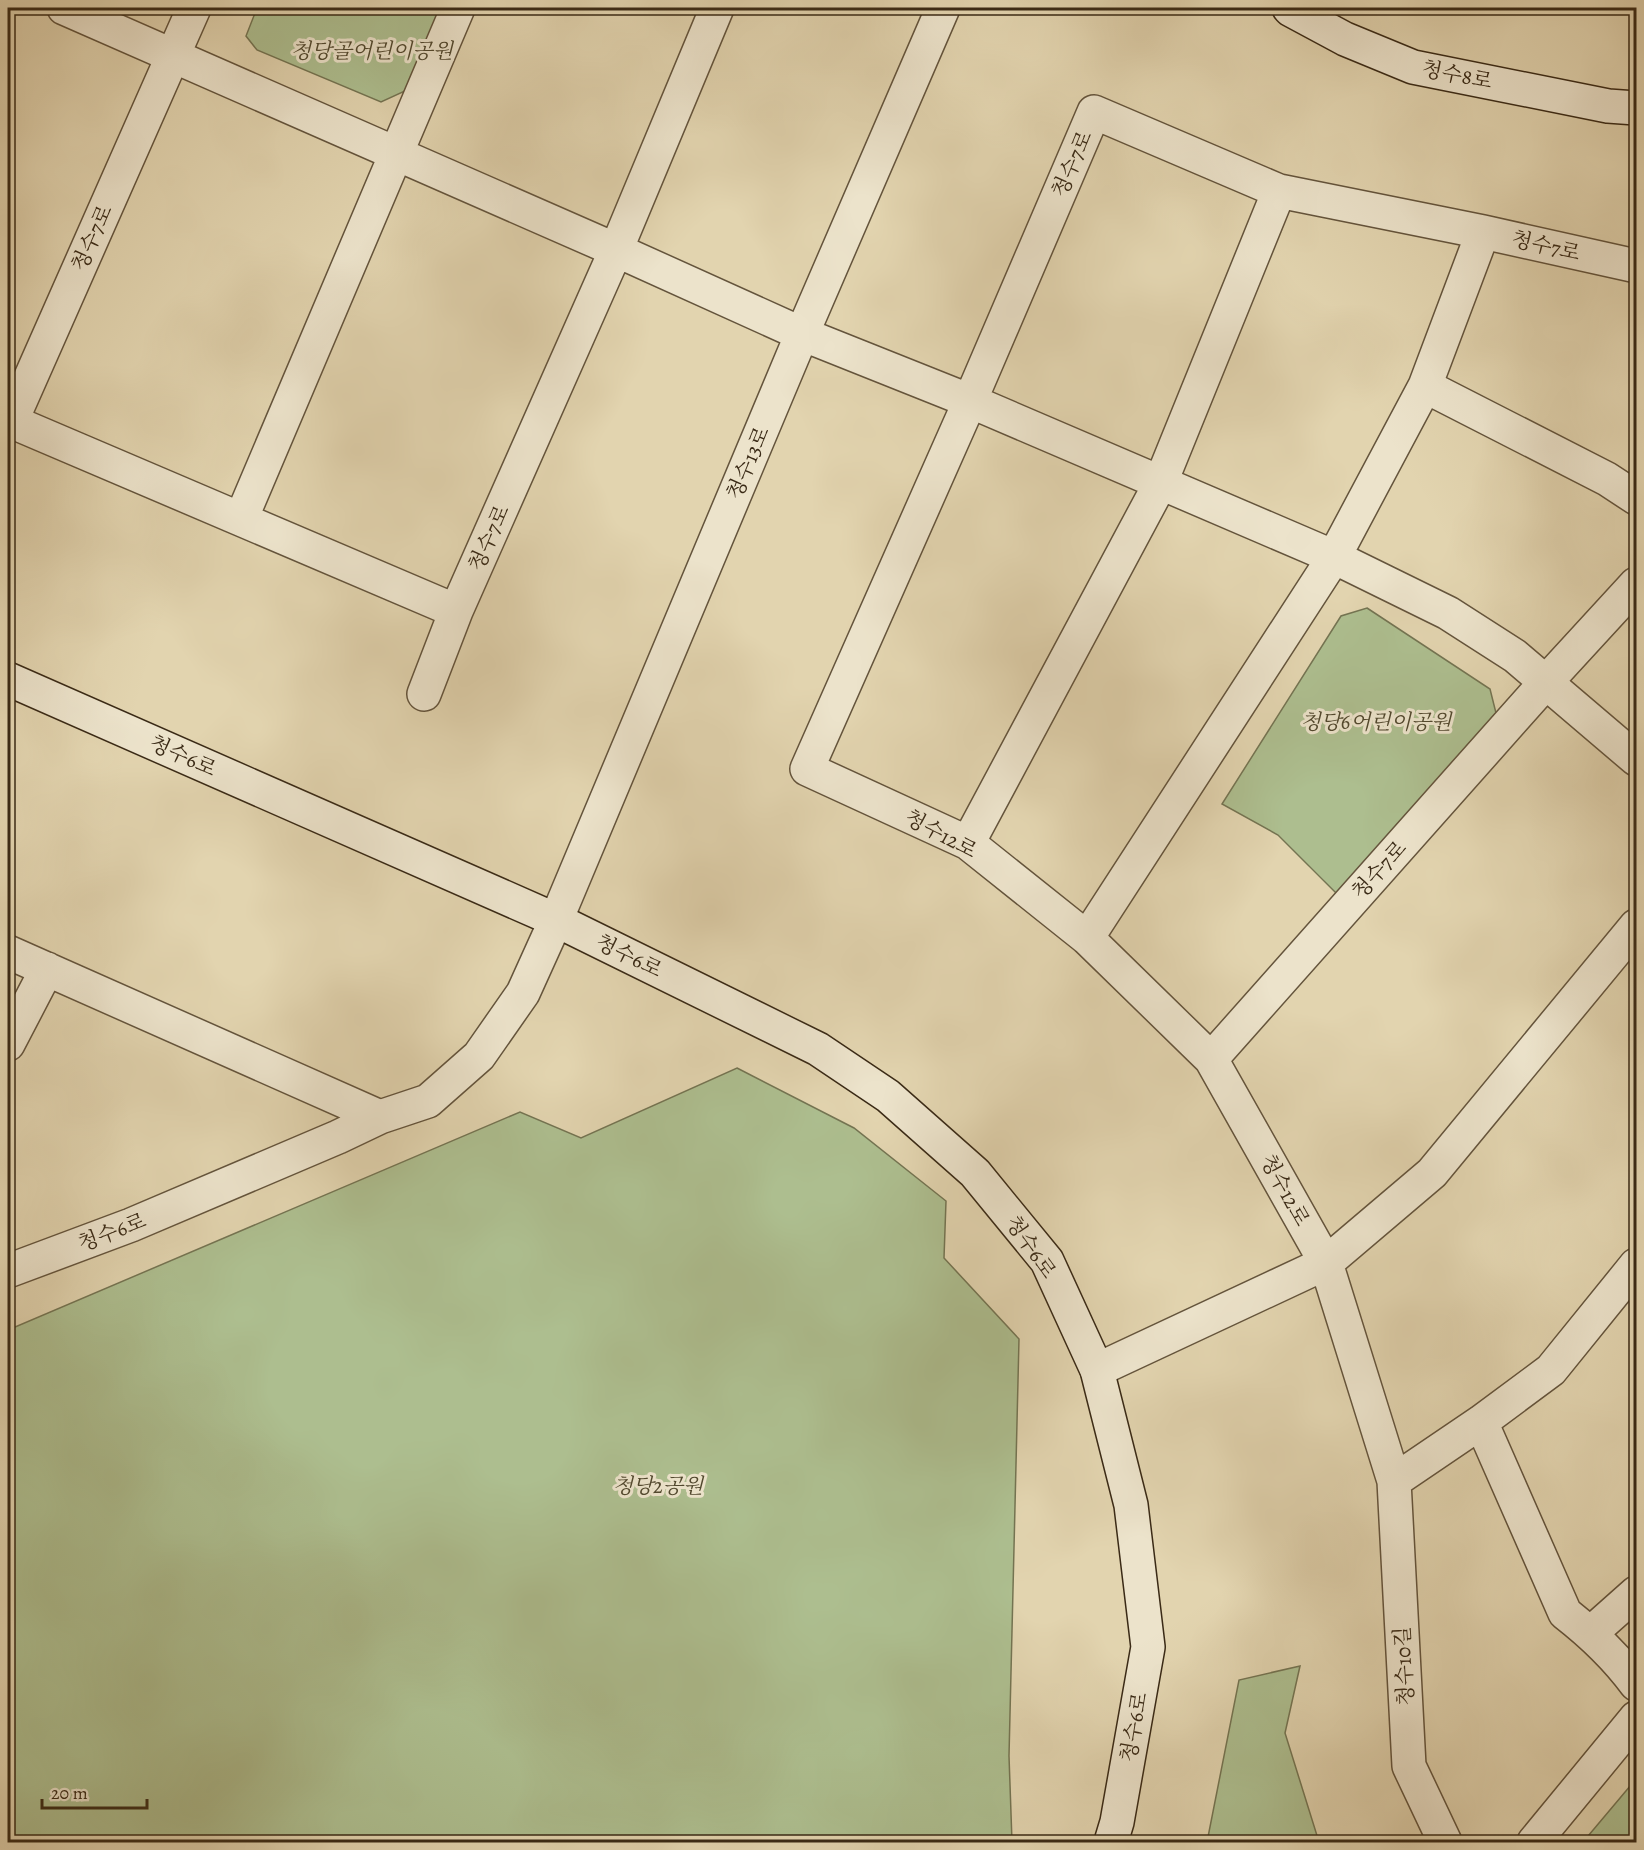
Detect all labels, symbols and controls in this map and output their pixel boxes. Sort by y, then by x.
park label: 청당골어린이공원 [291,37,455,65]
street label: 청수8로 [1419,54,1495,96]
street label: 청수7로 [1045,126,1099,202]
street label: 청수7로 [65,200,119,276]
street label: 청수7로 [1509,225,1583,267]
street label: 청수13로 [720,422,776,504]
street label: 청수7로 [462,500,516,576]
park label: 청당6어린이공원 [1300,708,1453,736]
street label: 청수6로 [145,729,221,783]
street label: 청수12로 [900,803,982,865]
street label: 청수7로 [1345,835,1413,905]
street label: 청수6로 [591,928,667,984]
street label: 청수12로 [1254,1149,1316,1231]
street label: 청수6로 [74,1206,150,1258]
street label: 청수6로 [999,1210,1063,1284]
park label: 청당2공원 [613,1472,705,1500]
street label: 청수10길 [1388,1626,1420,1706]
street label: 청수6로 [1114,1690,1154,1764]
scale bar [42,1772,147,1810]
text: 20 m [51,1781,88,1805]

